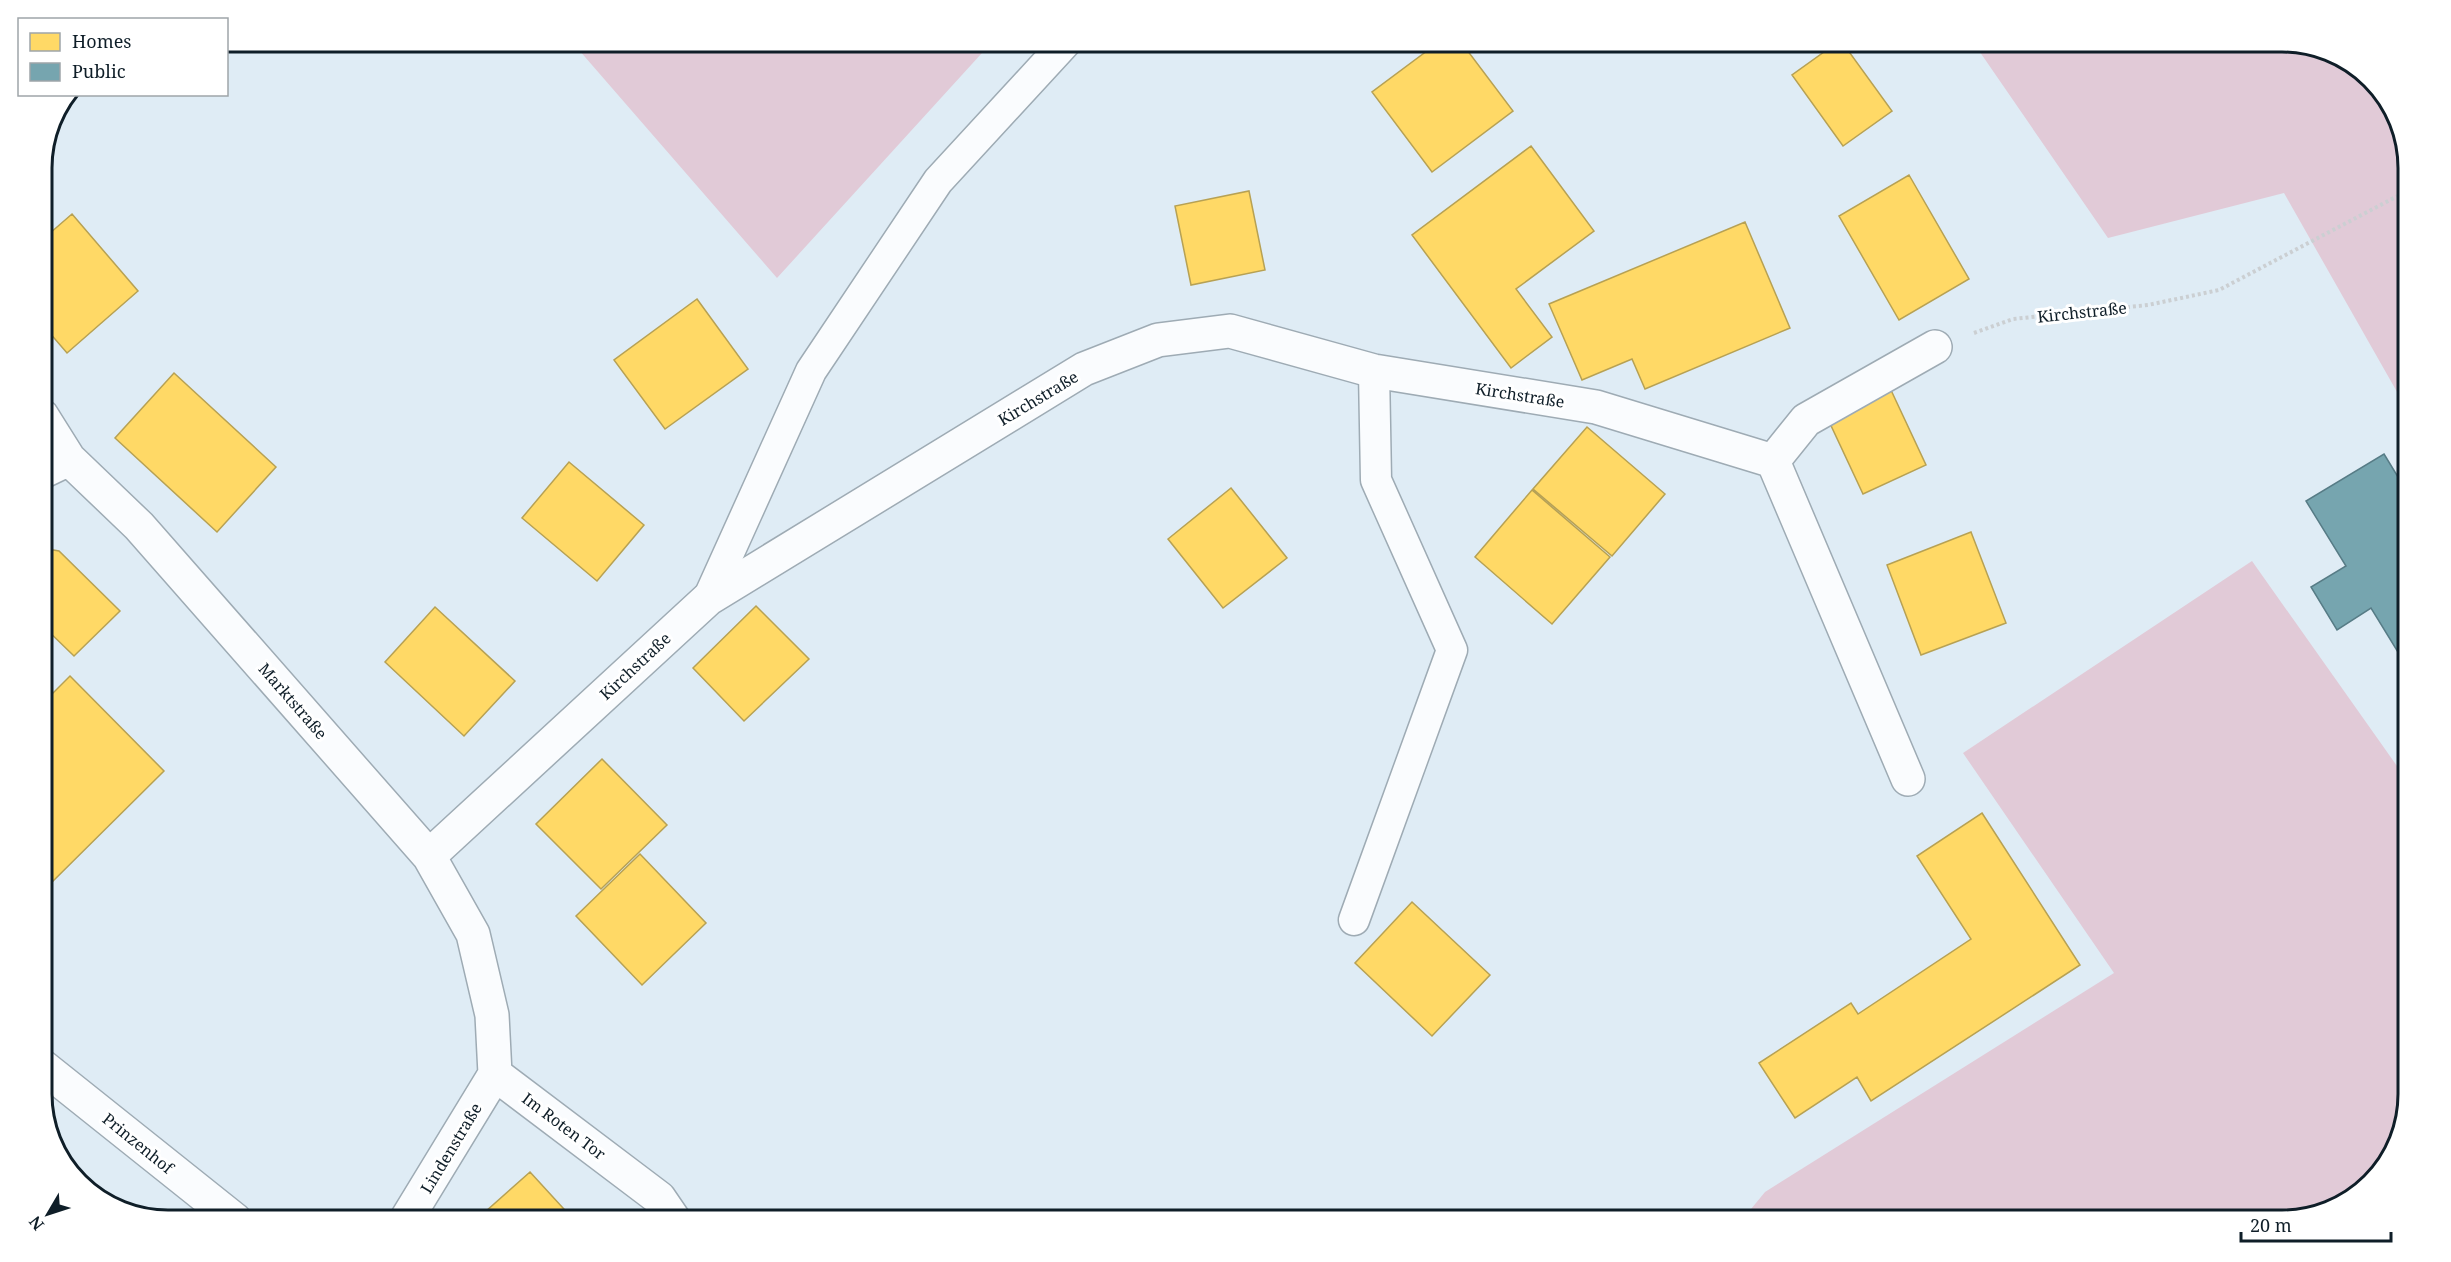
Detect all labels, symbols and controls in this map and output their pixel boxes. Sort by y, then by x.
legend [18,18,228,96]
text: Homes [72,29,131,53]
text: Public [72,59,126,83]
street label: Kirchstraße [2036,296,2128,328]
street label: Kirchstraße [994,365,1082,431]
street label: Kirchstraße [1474,377,1566,413]
street label: Kirchstraße [595,627,675,705]
street label: Marktstraße [254,658,332,744]
street label: Im Roten Tor [518,1087,611,1165]
street label: Lindenstraße [415,1099,487,1197]
street label: Prinzenhof [98,1108,180,1180]
north arrow [18,1184,78,1244]
scale bar [2241,1205,2391,1243]
text: N [24,1211,49,1235]
text: 20 m [2250,1213,2292,1237]

